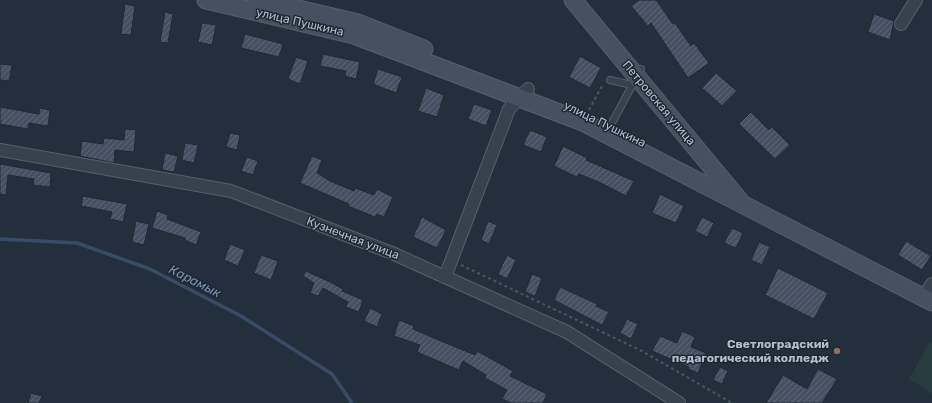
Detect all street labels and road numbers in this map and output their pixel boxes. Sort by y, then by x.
street label: улица Пушкина [255,5,345,39]
street label: Петровская улица [620,58,698,148]
street label: улица Пушкина [562,98,648,150]
street label: Кузнечная улица [305,214,401,262]

